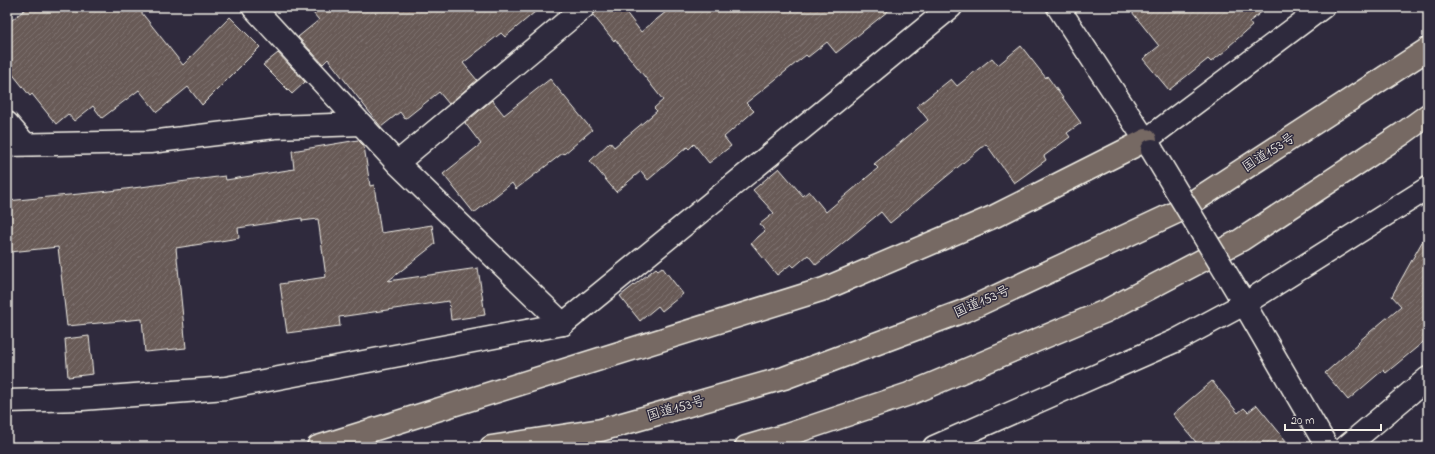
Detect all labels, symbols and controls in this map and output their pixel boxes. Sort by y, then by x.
street label: 国道153号 [1238,128,1300,178]
street label: 国道153号 [950,280,1014,324]
street label: 国道153号 [644,391,708,427]
scale bar [1285,406,1381,432]
text: 20 m [1291,412,1314,430]

